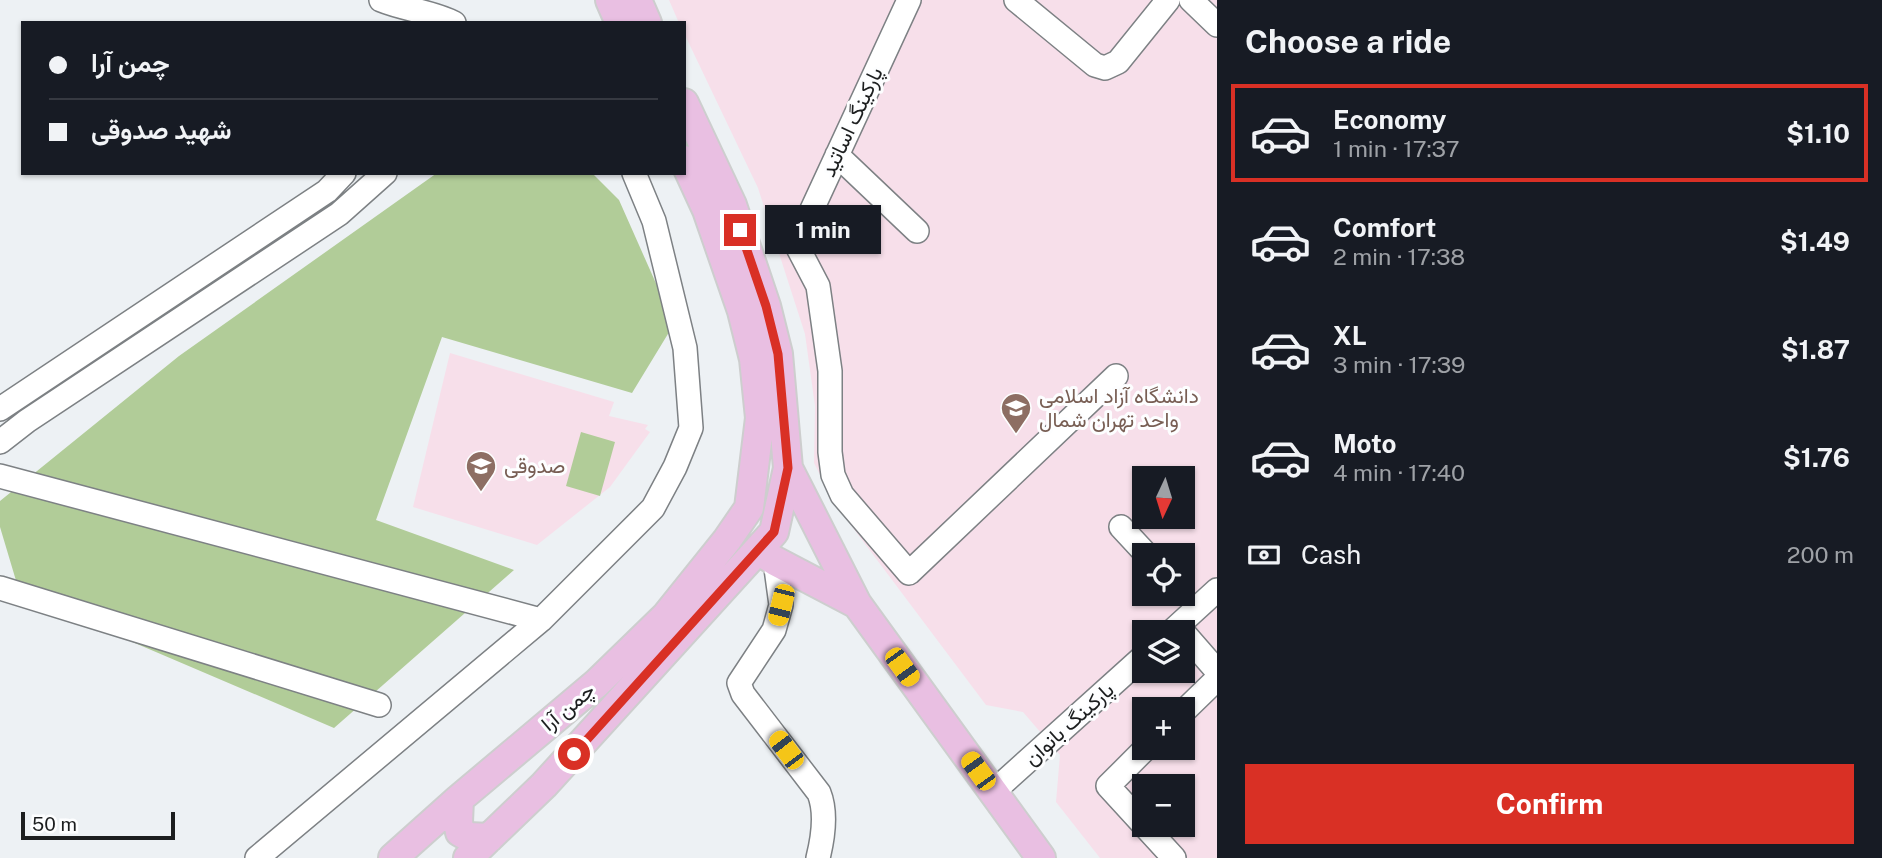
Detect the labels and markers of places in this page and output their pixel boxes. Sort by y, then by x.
place label: دانشگاه آزاد اسلامی واحد تهران شمال [1039,383,1199,433]
school or university icon: دانشگاه آزاد اسلامی واحد تهران شمال [999,391,1033,435]
school or university icon: صدوقی [464,449,498,493]
place label: صدوقی [504,453,565,479]

